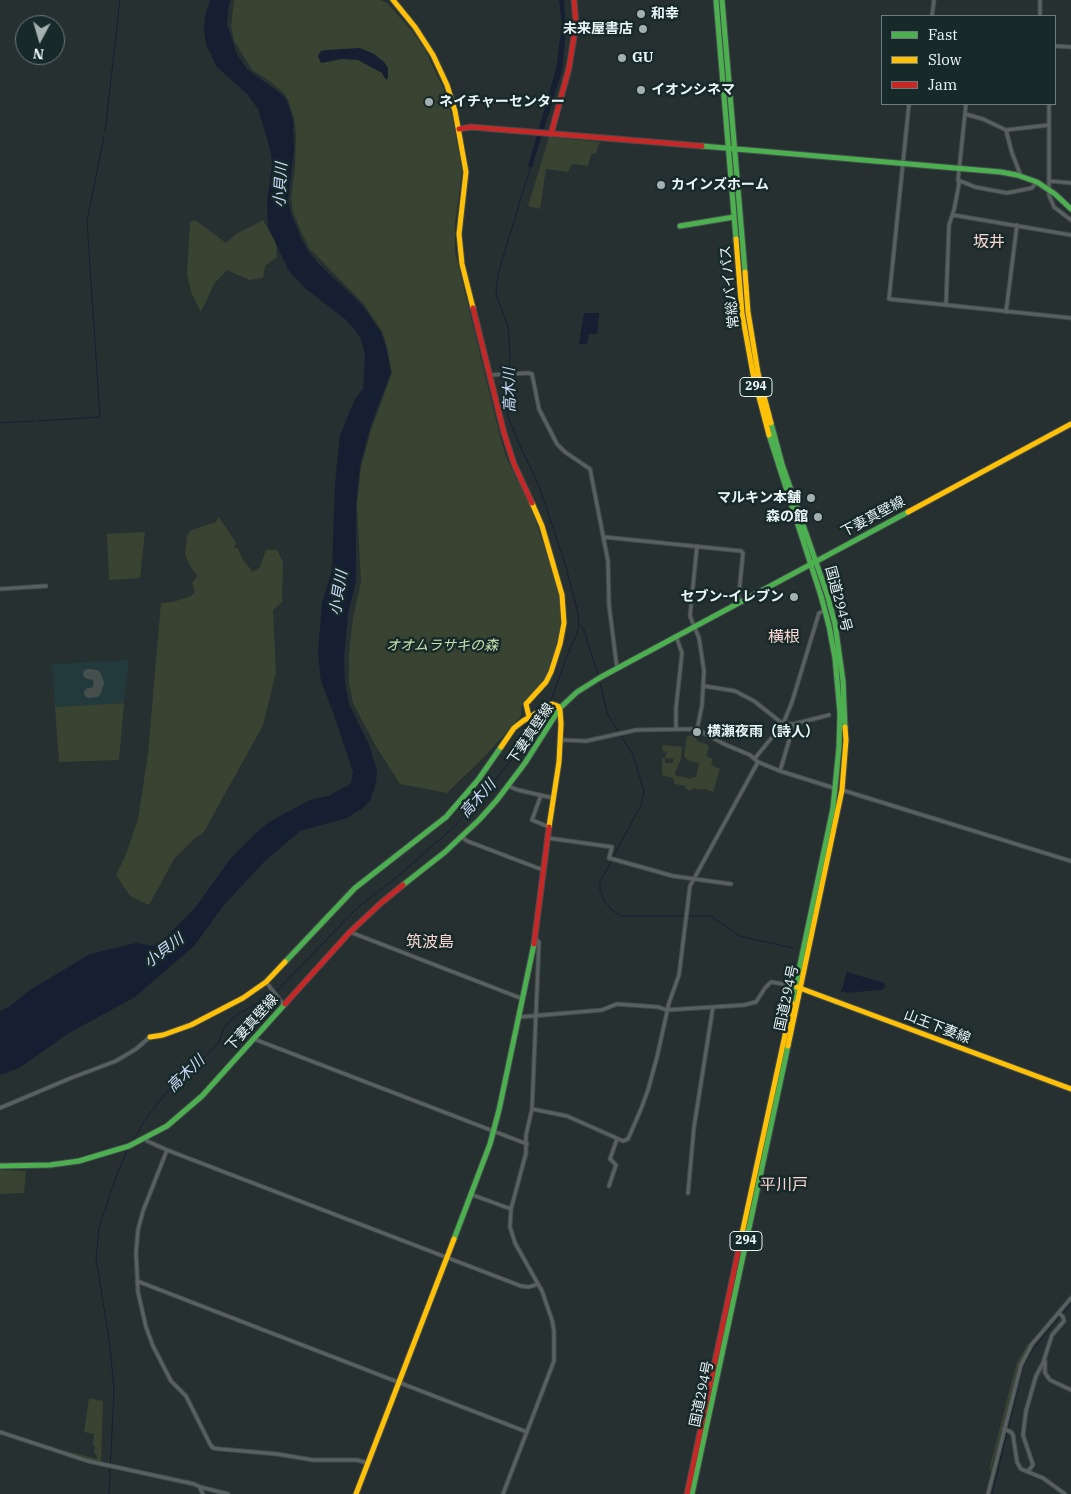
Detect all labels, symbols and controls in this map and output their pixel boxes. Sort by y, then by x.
place label: 和幸 [651,6,679,22]
marker: 和幸 [635,8,647,20]
north arrow [15,15,65,65]
legend [881,15,1056,105]
place label: 未来屋書店 [563,21,633,37]
marker: 未来屋書店 [637,23,649,35]
text: Fast [928,25,958,44]
text: N [32,44,45,63]
place label: GU [632,50,654,66]
text: Slow [928,50,961,69]
marker: GU [616,52,628,64]
text: Jam [928,75,957,94]
place label: イオンシネマ [651,82,735,98]
marker: イオンシネマ [635,84,647,96]
place label: ネイチャーセンター [439,94,565,110]
marker: ネイチャーセンター [423,96,435,108]
water label: 小貝川 [271,162,291,208]
place label: カインズホーム [671,177,769,193]
marker: カインズホーム [655,179,667,191]
district label: 坂井 [973,232,1005,252]
street label: 常総バイパス [717,244,743,330]
water label: 高木川 [501,367,519,413]
road number: 294 [740,378,772,397]
place label: マルキン本舗 [717,490,801,506]
marker: マルキン本舗 [805,492,817,504]
street label: 下妻真壁線 [838,493,908,541]
place label: 森の館 [766,509,808,525]
marker: 森の館 [812,511,824,523]
street label: 国道294号 [821,564,855,634]
water label: 小貝川 [327,569,351,617]
place label: セブン-イレブン [680,589,784,605]
marker: セブン-イレブン [788,591,800,603]
district label: 横根 [768,627,800,647]
park label: オオムラサキの森 [386,638,498,654]
street label: 下妻真壁線 [504,700,558,768]
place label: 横瀬夜雨（詩人） [707,724,819,740]
marker: 横瀬夜雨（詩人） [691,726,703,738]
water label: 高木川 [456,776,500,822]
water label: 小貝川 [141,930,187,972]
district label: 筑波島 [406,932,454,952]
street label: 国道294号 [772,963,802,1033]
street label: 下妻真壁線 [222,991,282,1055]
street label: 山王下妻線 [901,1007,973,1047]
water label: 高木川 [164,1052,208,1096]
district label: 平川戸 [760,1175,808,1195]
road number: 294 [730,1232,762,1250]
street label: 国道294号 [687,1359,717,1429]

